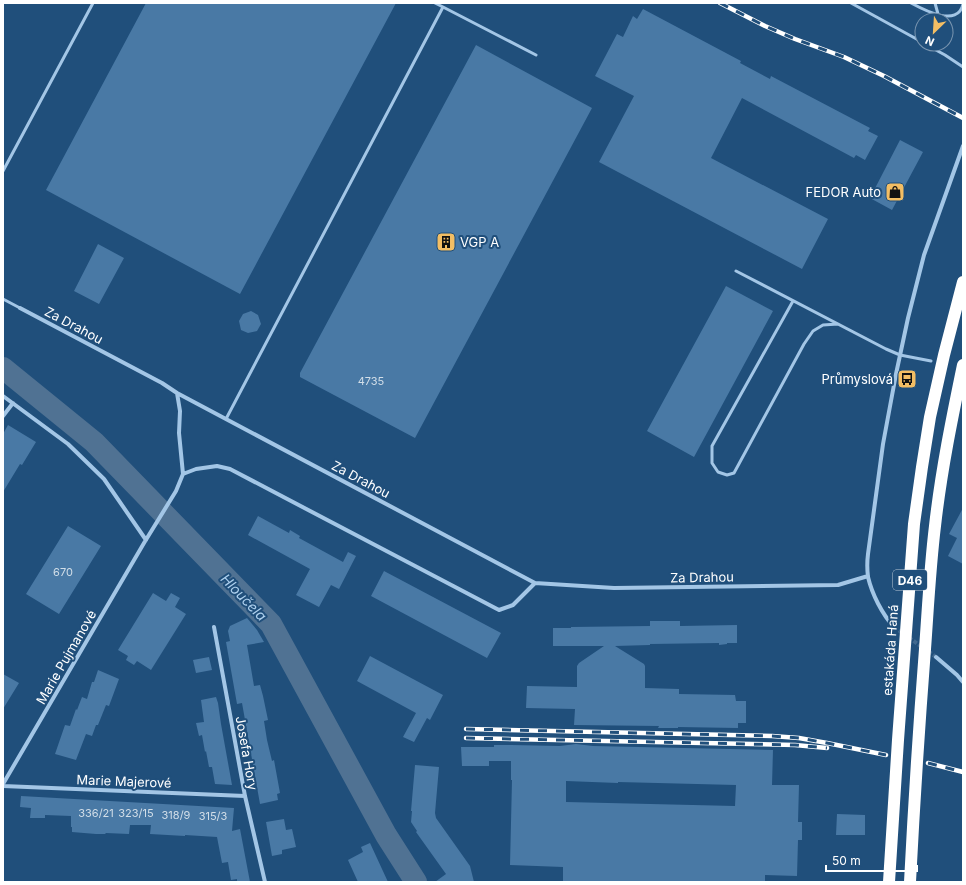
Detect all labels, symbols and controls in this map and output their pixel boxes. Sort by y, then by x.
north arrow [914,12,954,52]
text: N [923,33,937,49]
shop icon: FEDOR Auto [884,181,906,203]
place label: FEDOR Auto [806,184,881,200]
building icon: VGP A [435,231,457,253]
place label: VGP A [460,234,499,250]
street label: Za Drahou [42,303,106,347]
bus stop icon: Průmyslová [896,368,918,390]
place label: Průmyslová [822,371,893,387]
house number: 4735 [358,374,385,388]
street label: Za Drahou [329,457,393,501]
house number: 670 [53,565,73,579]
street label: Za Drahou [670,568,734,586]
water label: Hloučela [218,570,271,624]
road number: D46 [893,570,927,590]
street label: estakáda Haná [879,604,901,696]
street label: Marie Pujmanové [33,607,99,707]
street label: Josefa Hory [233,715,261,791]
street label: Marie Majerové [76,771,172,791]
house number: 336/21 [78,806,114,820]
house number: 323/15 [118,806,154,820]
house number: 318/9 [162,808,191,822]
house number: 315/3 [199,809,228,823]
scale bar [826,847,917,873]
text: 50 m [832,853,861,868]

